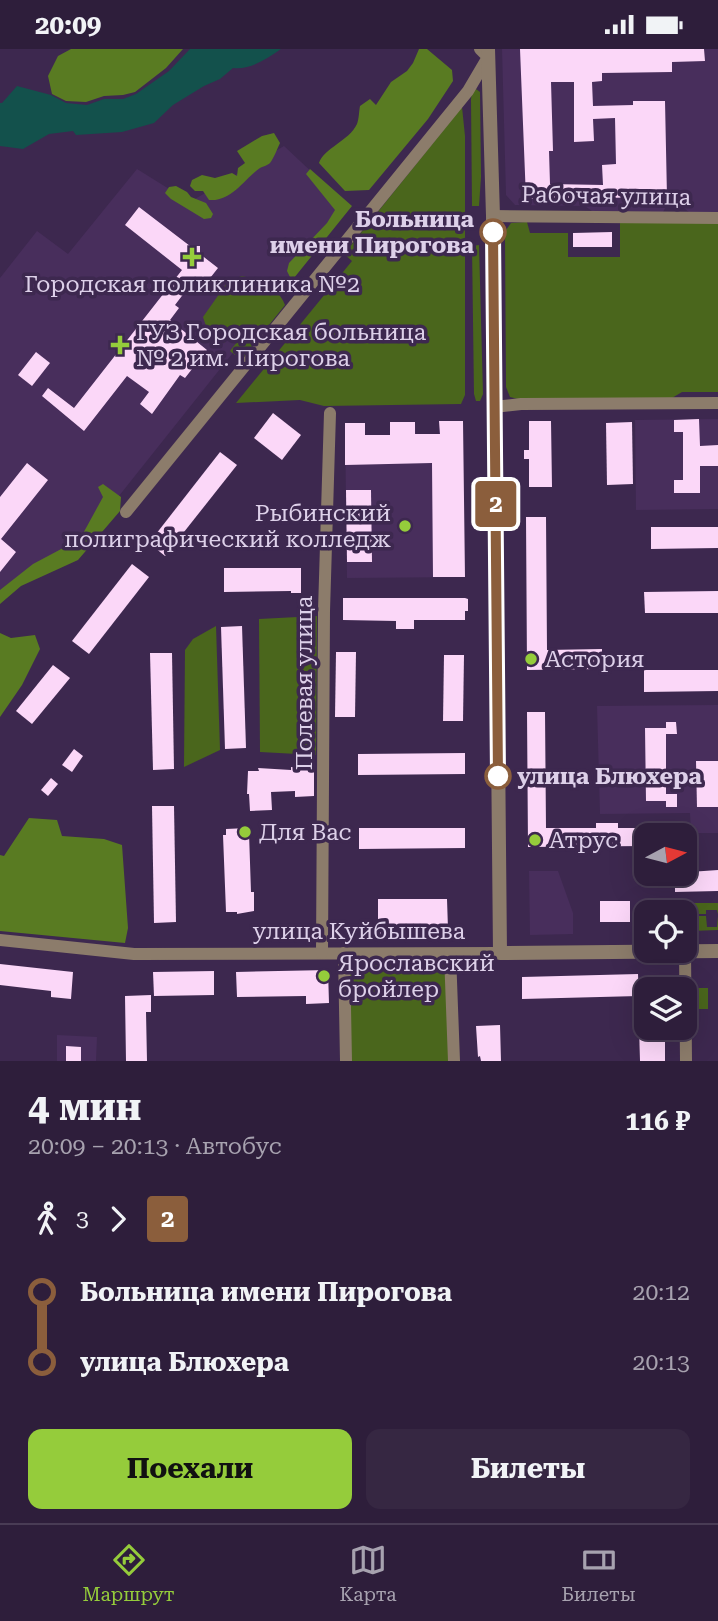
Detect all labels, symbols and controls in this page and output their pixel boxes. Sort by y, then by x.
text: 20:09 [35,10,101,40]
street label: Рабочая улица [521,181,692,211]
place label: Больница имени Пирогова [270,206,474,259]
marker: Больница имени Пирогова [480,219,506,245]
marker: Городская поликлиника №2 [182,247,202,267]
place label: Городская поликлиника №2 [24,271,360,298]
place label: ГУЗ Городская больница № 2 им. Пирогова [136,319,427,372]
marker: ГУЗ Городская больница № 2 им. Пирогова [110,335,130,355]
line badge: 2 [473,481,519,527]
text: 2 [489,490,503,518]
place label: Рыбинский полиграфический колледж [64,500,391,553]
marker: Рыбинский полиграфический колледж [397,518,413,534]
street label: Полевая улица [291,595,318,770]
place label: Астория [545,646,644,673]
marker: Астория [523,651,539,667]
marker: улица Блюхера [485,763,511,789]
place label: улица Блюхера [517,763,702,790]
place label: Для Вас [259,819,352,846]
north arrow [634,823,696,885]
map controls [634,823,697,1040]
marker: Для Вас [237,824,253,840]
place label: Атрус [549,827,618,854]
marker: Атрус [527,832,543,848]
button: locate [634,900,697,963]
street label: улица Куйбышева [253,918,466,945]
place label: Ярославский бройлер [338,950,495,1003]
marker: Ярославский бройлер [316,968,332,984]
button: layers [634,977,697,1040]
text: 4 мин [28,1085,142,1129]
text: 116 ₽ [625,1106,690,1136]
text: 20:09 – 20:13 · Автобус [28,1133,282,1160]
icon: walk [28,1200,66,1238]
icon: forward [99,1200,137,1238]
text: 3 [76,1205,89,1232]
text: 2 [161,1205,174,1233]
text: Больница имени Пирогова [80,1277,452,1307]
text: 20:12 [633,1279,690,1306]
text: улица Блюхера [80,1347,289,1377]
text: 20:13 [633,1349,690,1376]
button: Поехали [28,1429,352,1509]
button: Билеты [366,1429,690,1509]
tab: Маршрут [83,1541,175,1606]
tab: Карта [340,1541,396,1606]
tab: Билеты [562,1541,635,1606]

